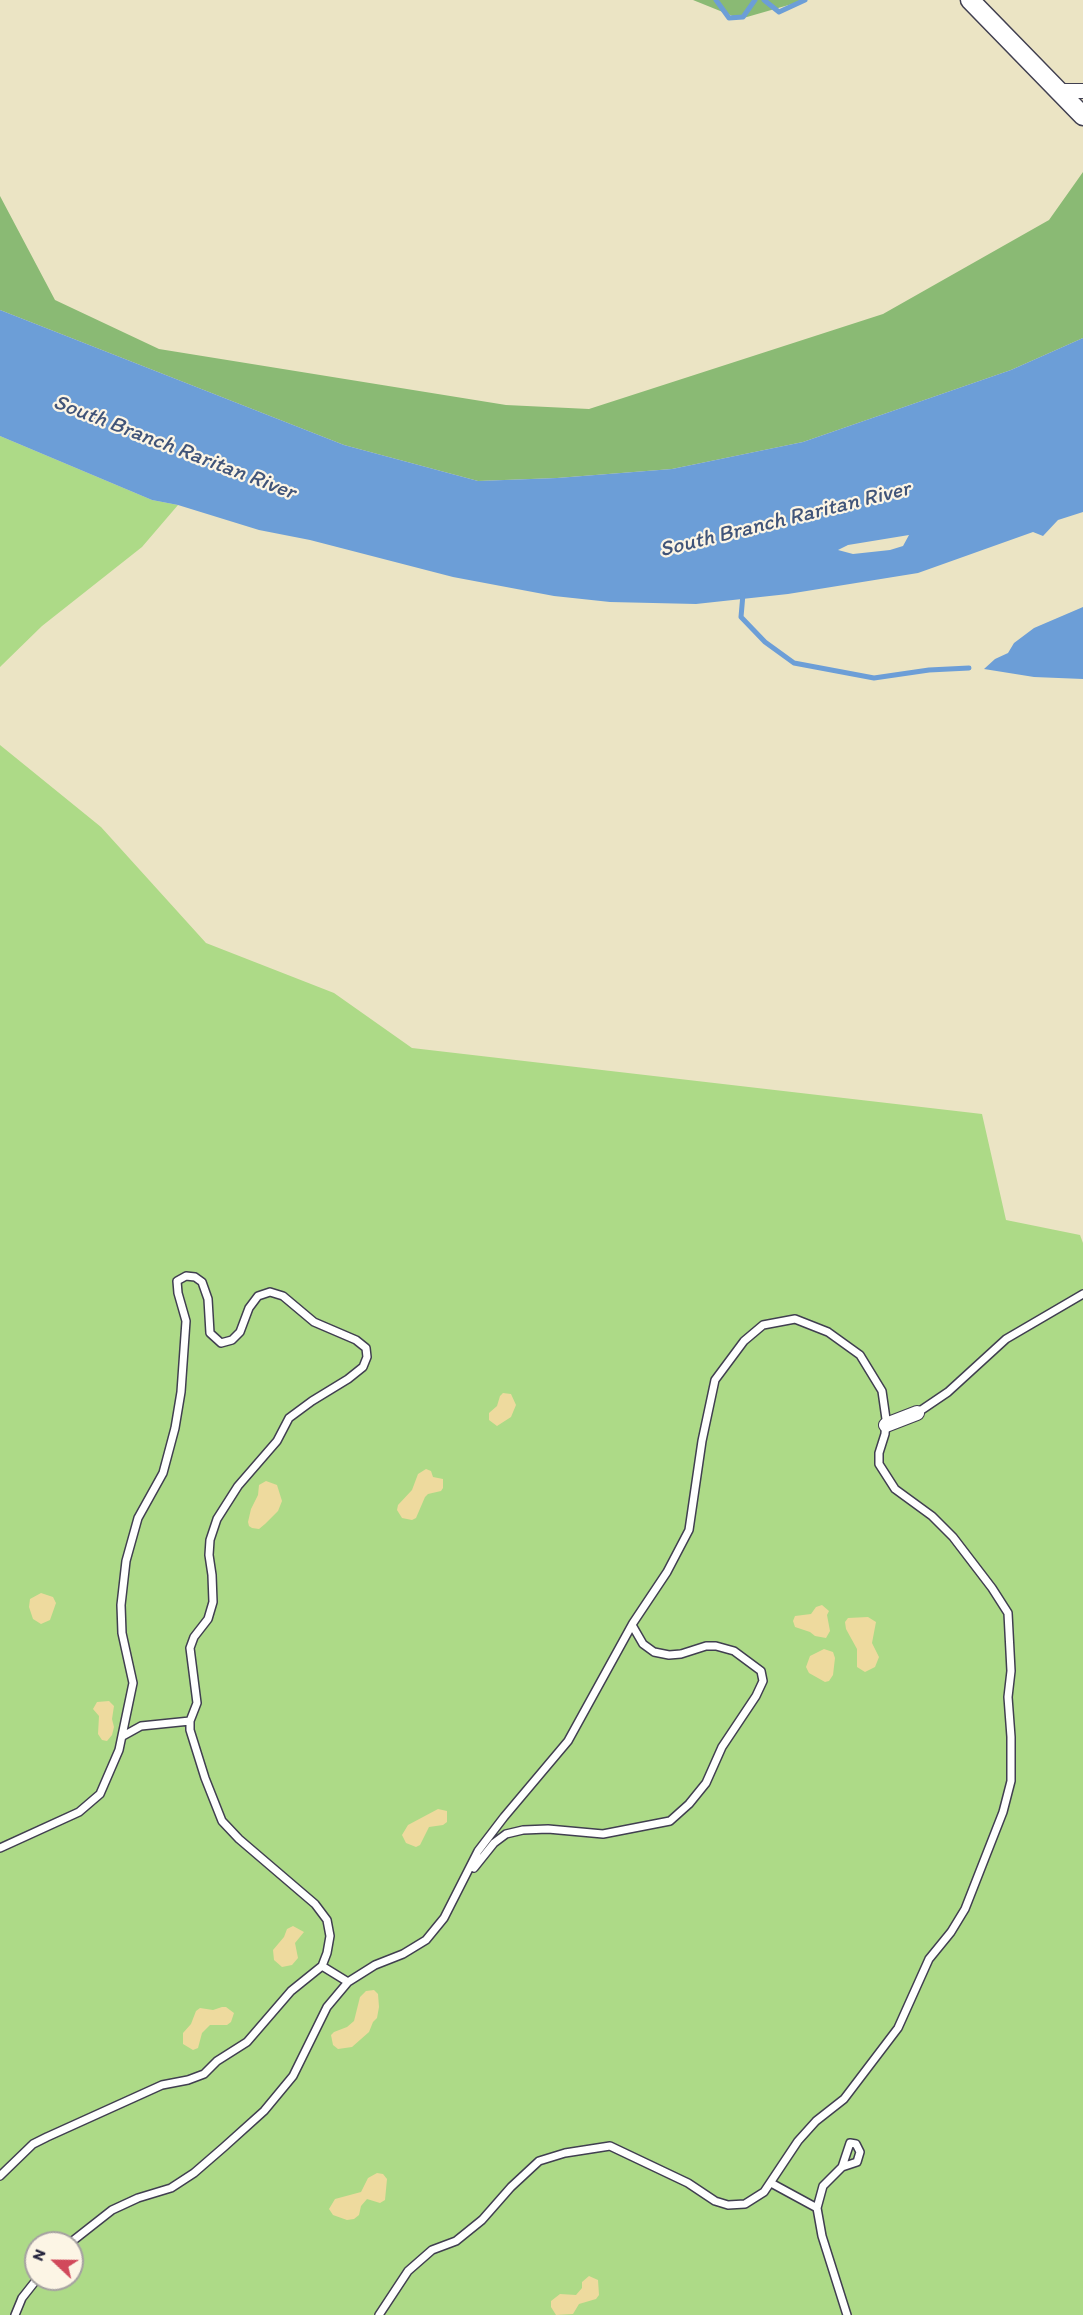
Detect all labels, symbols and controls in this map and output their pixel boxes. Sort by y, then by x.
water label: South Branch Raritan River [49,390,299,506]
water label: South Branch Raritan River [657,476,913,564]
north arrow [24,2231,84,2291]
text: N [28,2246,50,2263]

